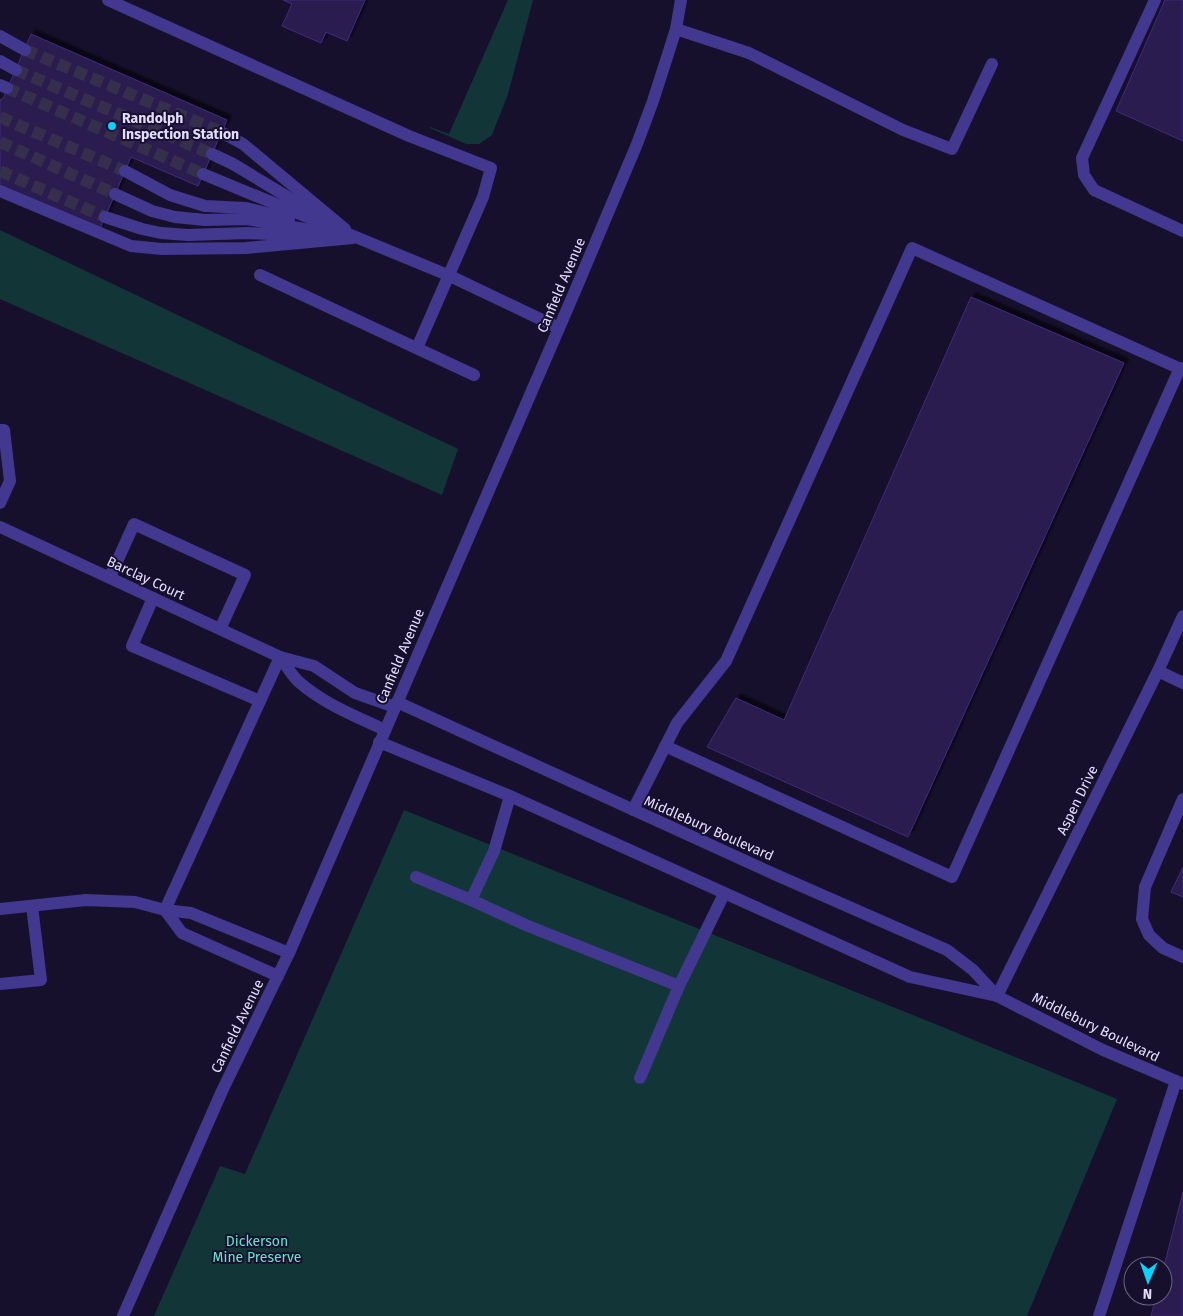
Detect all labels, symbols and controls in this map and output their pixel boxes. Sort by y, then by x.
place label: Randolph Inspection Station [122,110,239,143]
marker: Randolph Inspection Station [106,120,118,132]
street label: Canfield Avenue [534,235,589,335]
street label: Barclay Court [104,553,188,604]
street label: Canfield Avenue [373,606,428,706]
street label: Aspen Drive [1053,763,1102,838]
street label: Middlebury Boulevard [641,792,776,865]
street label: Canfield Avenue [208,977,267,1076]
street label: Middlebury Boulevard [1029,989,1162,1066]
park label: Dickerson Mine Preserve [213,1233,301,1266]
north arrow [1123,1256,1173,1306]
text: N [1143,1285,1153,1302]

